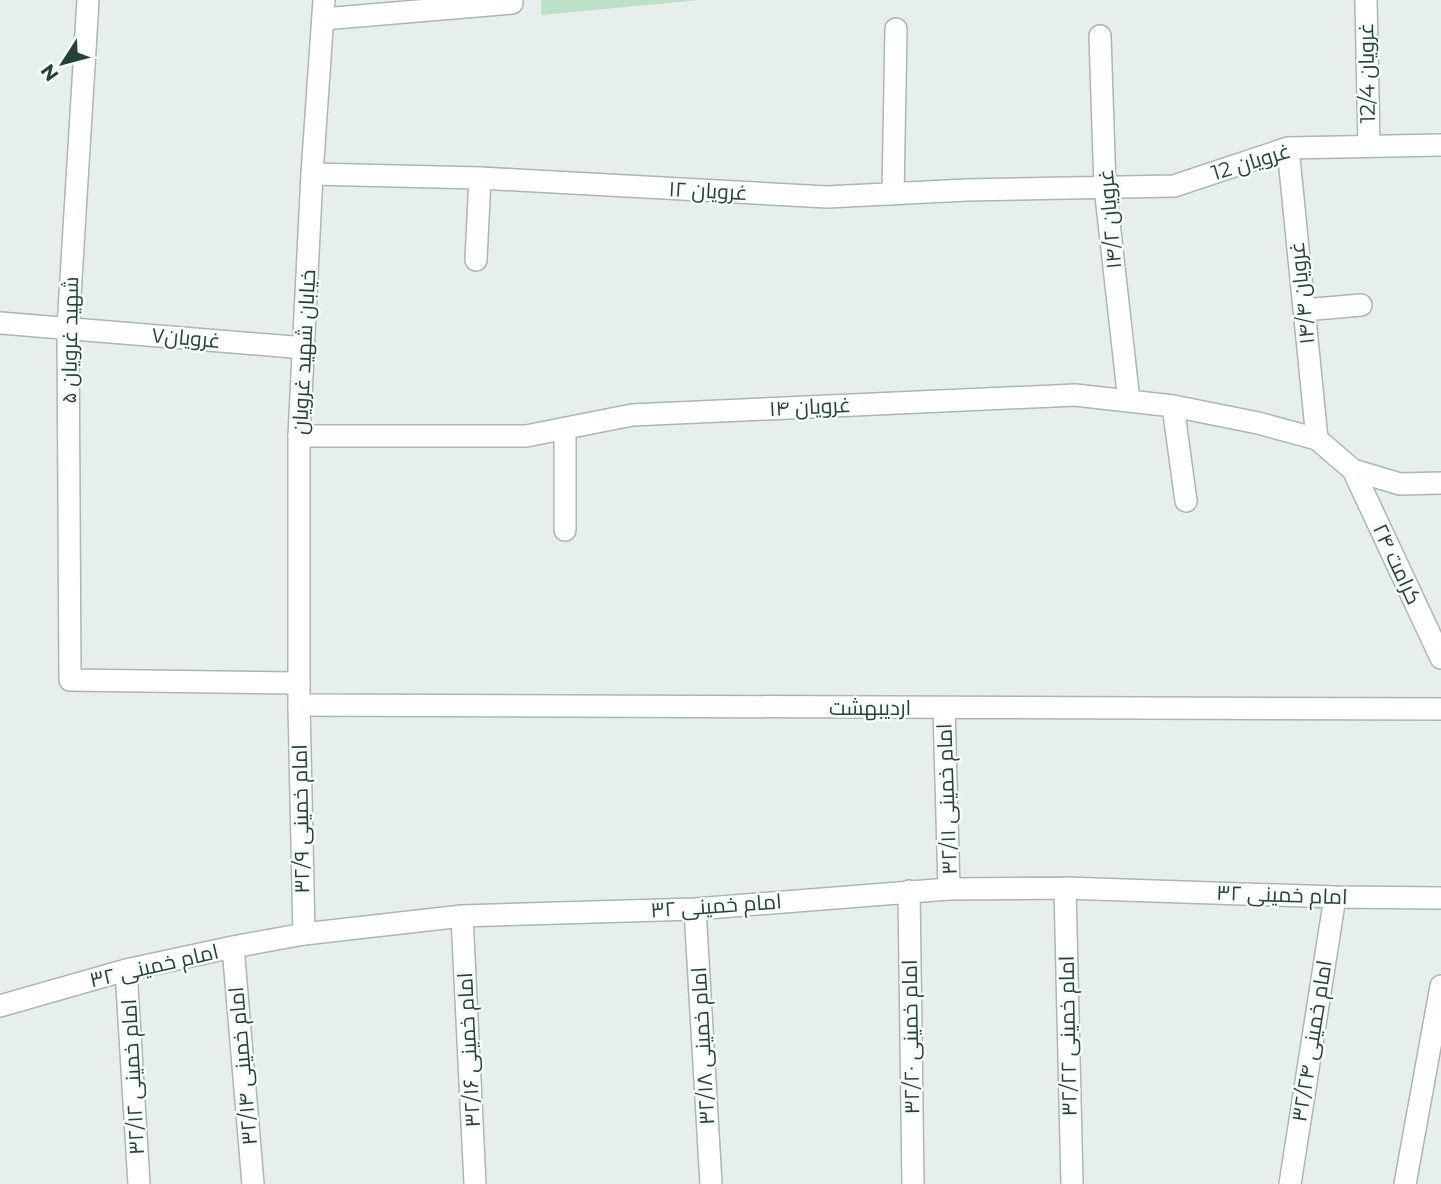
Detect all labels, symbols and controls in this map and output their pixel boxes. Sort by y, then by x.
street label: غرویان 12/4 [1353,22,1381,124]
north arrow [28,28,98,98]
text: N [36,60,63,86]
street label: غرویان 12 [1208,138,1294,186]
street label: غرویان ۱۴/۲ [1093,168,1127,270]
street label: غرویان ۱۲ [668,176,748,206]
street label: غرویان ۱۴/۴ [1284,240,1320,346]
street label: خیابان شهید غرویان [287,269,321,435]
street label: شهید غرویان ۵ [56,276,84,404]
street label: غرویان۷ [150,322,222,354]
street label: غرویان ۱۴ [768,392,852,422]
street label: کرامت ۲۴ [1368,519,1427,608]
street label: اردیبهشت [829,695,911,721]
street label: امام خمینی ۳۲/۱۱ [931,723,964,875]
street label: امام خمینی ۳۲/۹ [287,744,316,894]
street label: امام خمینی ۳۲ [1216,880,1348,911]
street label: امام خمینی ۳۲ [650,888,783,925]
street label: امام خمینی ۳۲ [87,939,221,994]
street label: امام خمینی ۳۲/۲۲ [1054,955,1083,1117]
street label: امام خمینی ۳۲/۲۴ [1286,958,1339,1124]
street label: امام خمینی ۳۲/۲۰ [897,959,926,1115]
street label: امام خمینی ۳۲/۱۸ [686,966,721,1126]
street label: امام خمینی ۳۲/۱۶ [452,972,487,1128]
street label: امام خمینی ۳۲/۱۴ [223,986,264,1146]
street label: امام خمینی ۳۲/۱۲ [116,998,151,1156]

